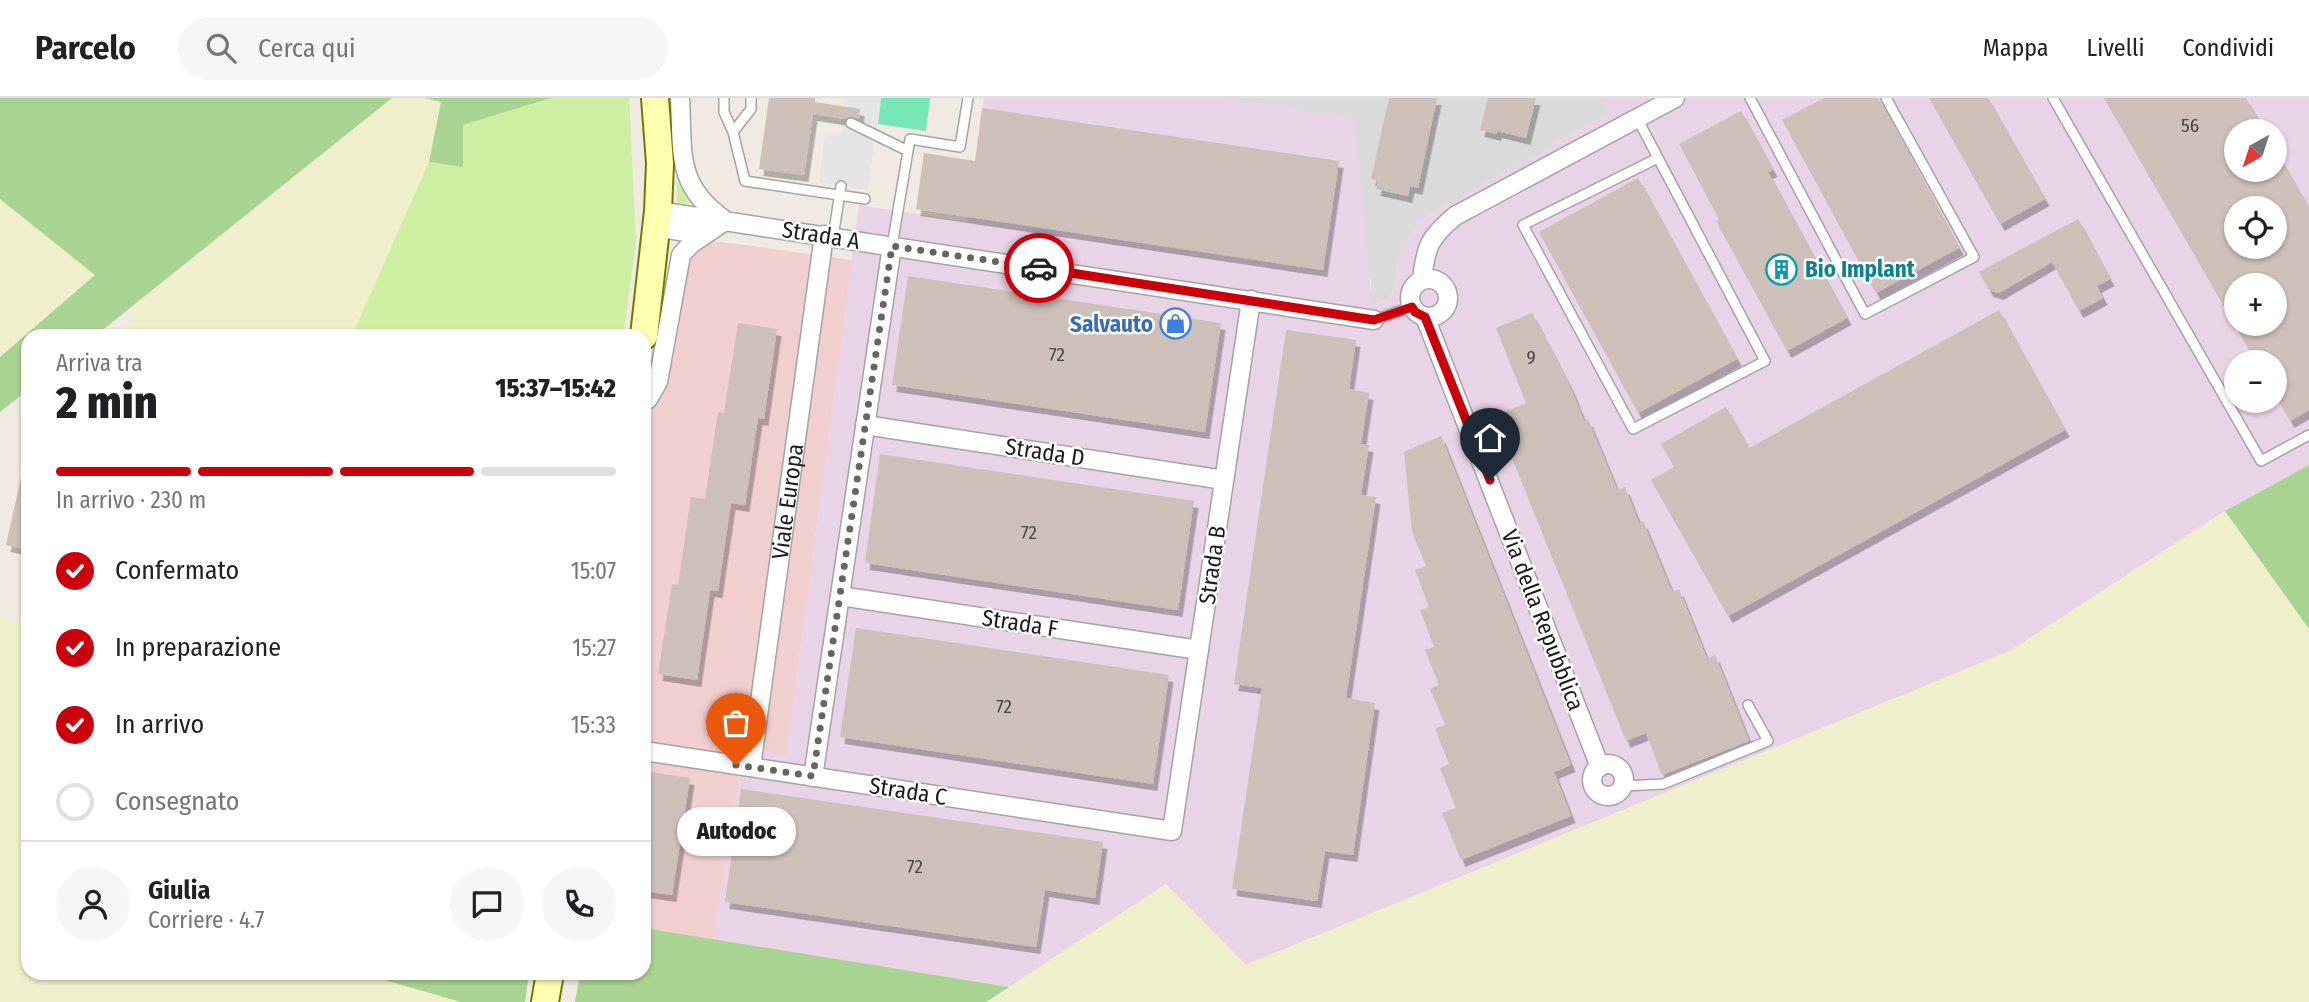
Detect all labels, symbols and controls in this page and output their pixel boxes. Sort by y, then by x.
search box [178,17,668,80]
text: Parcelo [35,28,136,68]
icon: search [202,29,240,67]
text: Cerca qui [258,33,356,64]
text: Mappa [1983,34,2049,62]
text: Livelli [2087,34,2144,62]
text: Condividi [2182,34,2274,62]
house number: 56 [2181,114,2199,137]
north arrow [2224,119,2287,182]
map controls [2224,119,2287,413]
button: locate [2224,196,2287,259]
street label: Strada A [780,215,862,255]
courier [1004,233,1074,303]
icon: car [1020,249,1058,287]
building icon: Bio Implant [1765,252,1799,286]
place label: Bio Implant [1805,255,1916,283]
button: + [2224,273,2287,336]
shop icon: Salvauto [1159,307,1193,341]
place label: Salvauto [1070,310,1153,338]
house number: 72 [1049,343,1065,366]
house number: 9 [1526,346,1536,369]
text: Arriva tra [56,349,143,377]
button: − [2224,350,2287,413]
text: 15:37–15:42 [495,373,616,404]
text: 2 min [56,375,158,430]
pin [1460,408,1520,480]
icon: home [1471,419,1509,457]
street label: Strada D [1003,432,1087,472]
street label: Viale Europa [766,442,809,561]
text: In arrivo · 230 m [56,486,206,514]
house number: 72 [1021,521,1037,544]
street label: Strada B [1193,524,1231,606]
street label: Via della Repubblica [1496,526,1590,714]
icon: check [56,552,94,590]
text: Confermato [115,555,239,586]
text: 15:07 [571,557,616,585]
street label: Strada F [980,603,1060,643]
icon: check [56,629,94,667]
text: In preparazione [115,632,281,663]
text: 15:27 [572,634,616,662]
pin [706,693,766,765]
house number: 72 [996,695,1012,718]
icon: bag [717,704,755,742]
icon: check [56,706,94,744]
text: In arrivo [115,709,204,740]
text: 15:33 [571,711,616,739]
street label: Strada C [867,771,949,811]
text: Consegnato [115,786,239,817]
callout: Autodoc [676,807,796,856]
text: Autodoc [697,817,776,845]
house number: 72 [907,855,923,878]
button: person [56,867,130,941]
button: chat [450,867,524,941]
button: phone [542,867,616,941]
text: Giulia [148,875,210,906]
text: Corriere · 4.7 [148,906,264,934]

